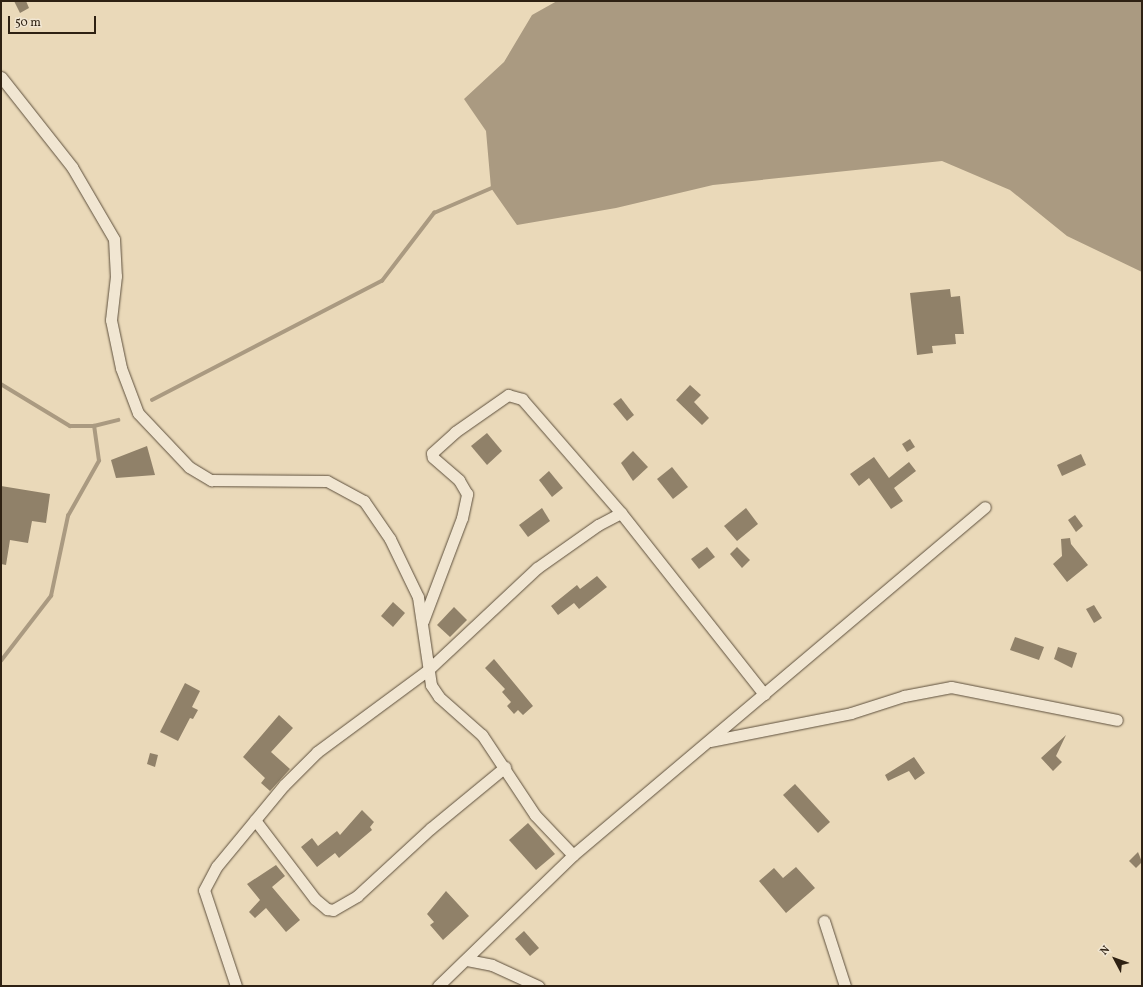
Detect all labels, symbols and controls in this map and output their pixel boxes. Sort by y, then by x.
scale bar [10,8,98,34]
text: 50 m [15,15,41,31]
north arrow [1095,939,1135,979]
text: N [1097,943,1114,959]

